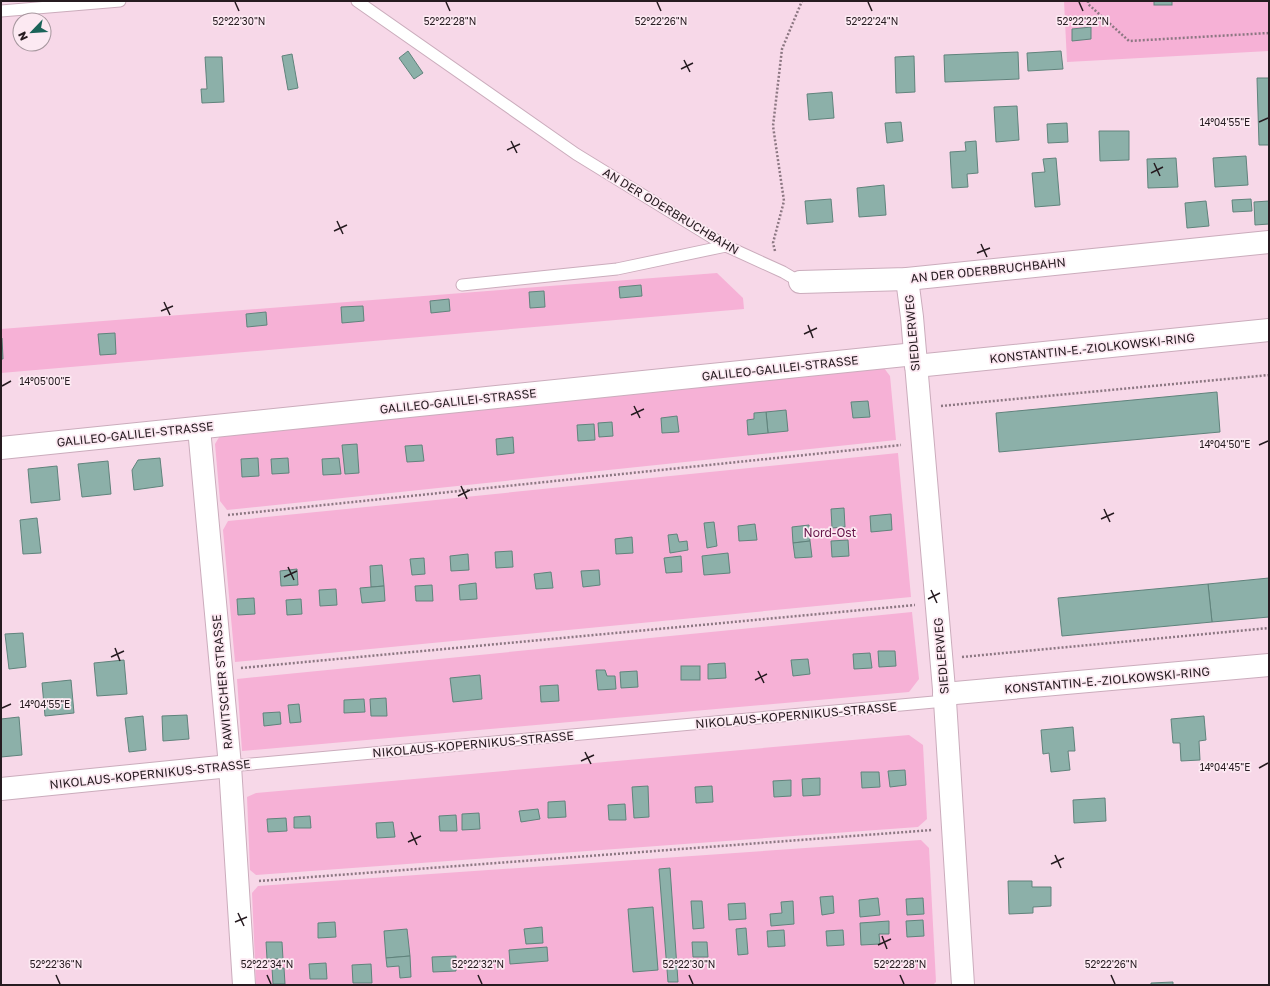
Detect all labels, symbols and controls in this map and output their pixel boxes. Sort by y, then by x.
north arrow [12,12,52,52]
text: 52°22'30"N [213,15,265,27]
text: 52°22'28"N [424,15,476,27]
text: 52°22'26"N [635,15,687,27]
text: 52°22'24"N [846,15,898,27]
text: 52°22'22"N [1057,15,1109,27]
text: N [15,30,30,43]
text: 14°04'55"E [1200,116,1250,128]
street label: AN DER ODERBRUCHBAHN [600,164,742,258]
street label: AN DER ODERBRUCHBAHN [910,254,1066,286]
street label: SIEDLERWEG [901,294,923,372]
street label: KONSTANTIN-E.-ZIOLKOWSKI-RING [989,330,1195,366]
street label: GALILEO-GALILEI-STRASSE [701,352,859,384]
text: 14°05'00"E [20,375,70,387]
street label: GALILEO-GALILEI-STRASSE [379,385,537,417]
street label: GALILEO-GALILEI-STRASSE [56,418,214,450]
text: 14°04'50"E [1200,438,1250,450]
park label: Nord-Ost [804,525,857,540]
street label: RAWITSCHER STRASSE [209,614,235,750]
street label: SIEDLERWEG [930,617,952,695]
street label: KONSTANTIN-E.-ZIOLKOWSKI-RING [1004,664,1210,696]
text: 14°04'55"E [20,698,70,710]
street label: NIKOLAUS-KOPERNIKUS-STRASSE [695,699,897,731]
street label: NIKOLAUS-KOPERNIKUS-STRASSE [372,728,574,760]
street label: NIKOLAUS-KOPERNIKUS-STRASSE [49,756,251,792]
text: 14°04'45"E [1200,761,1250,773]
text: 52°22'36"N [30,958,82,970]
text: 52°22'34"N [241,958,293,970]
text: 52°22'32"N [452,958,504,970]
text: 52°22'30"N [663,958,715,970]
text: 52°22'28"N [874,958,926,970]
text: 52°22'26"N [1085,958,1137,970]

